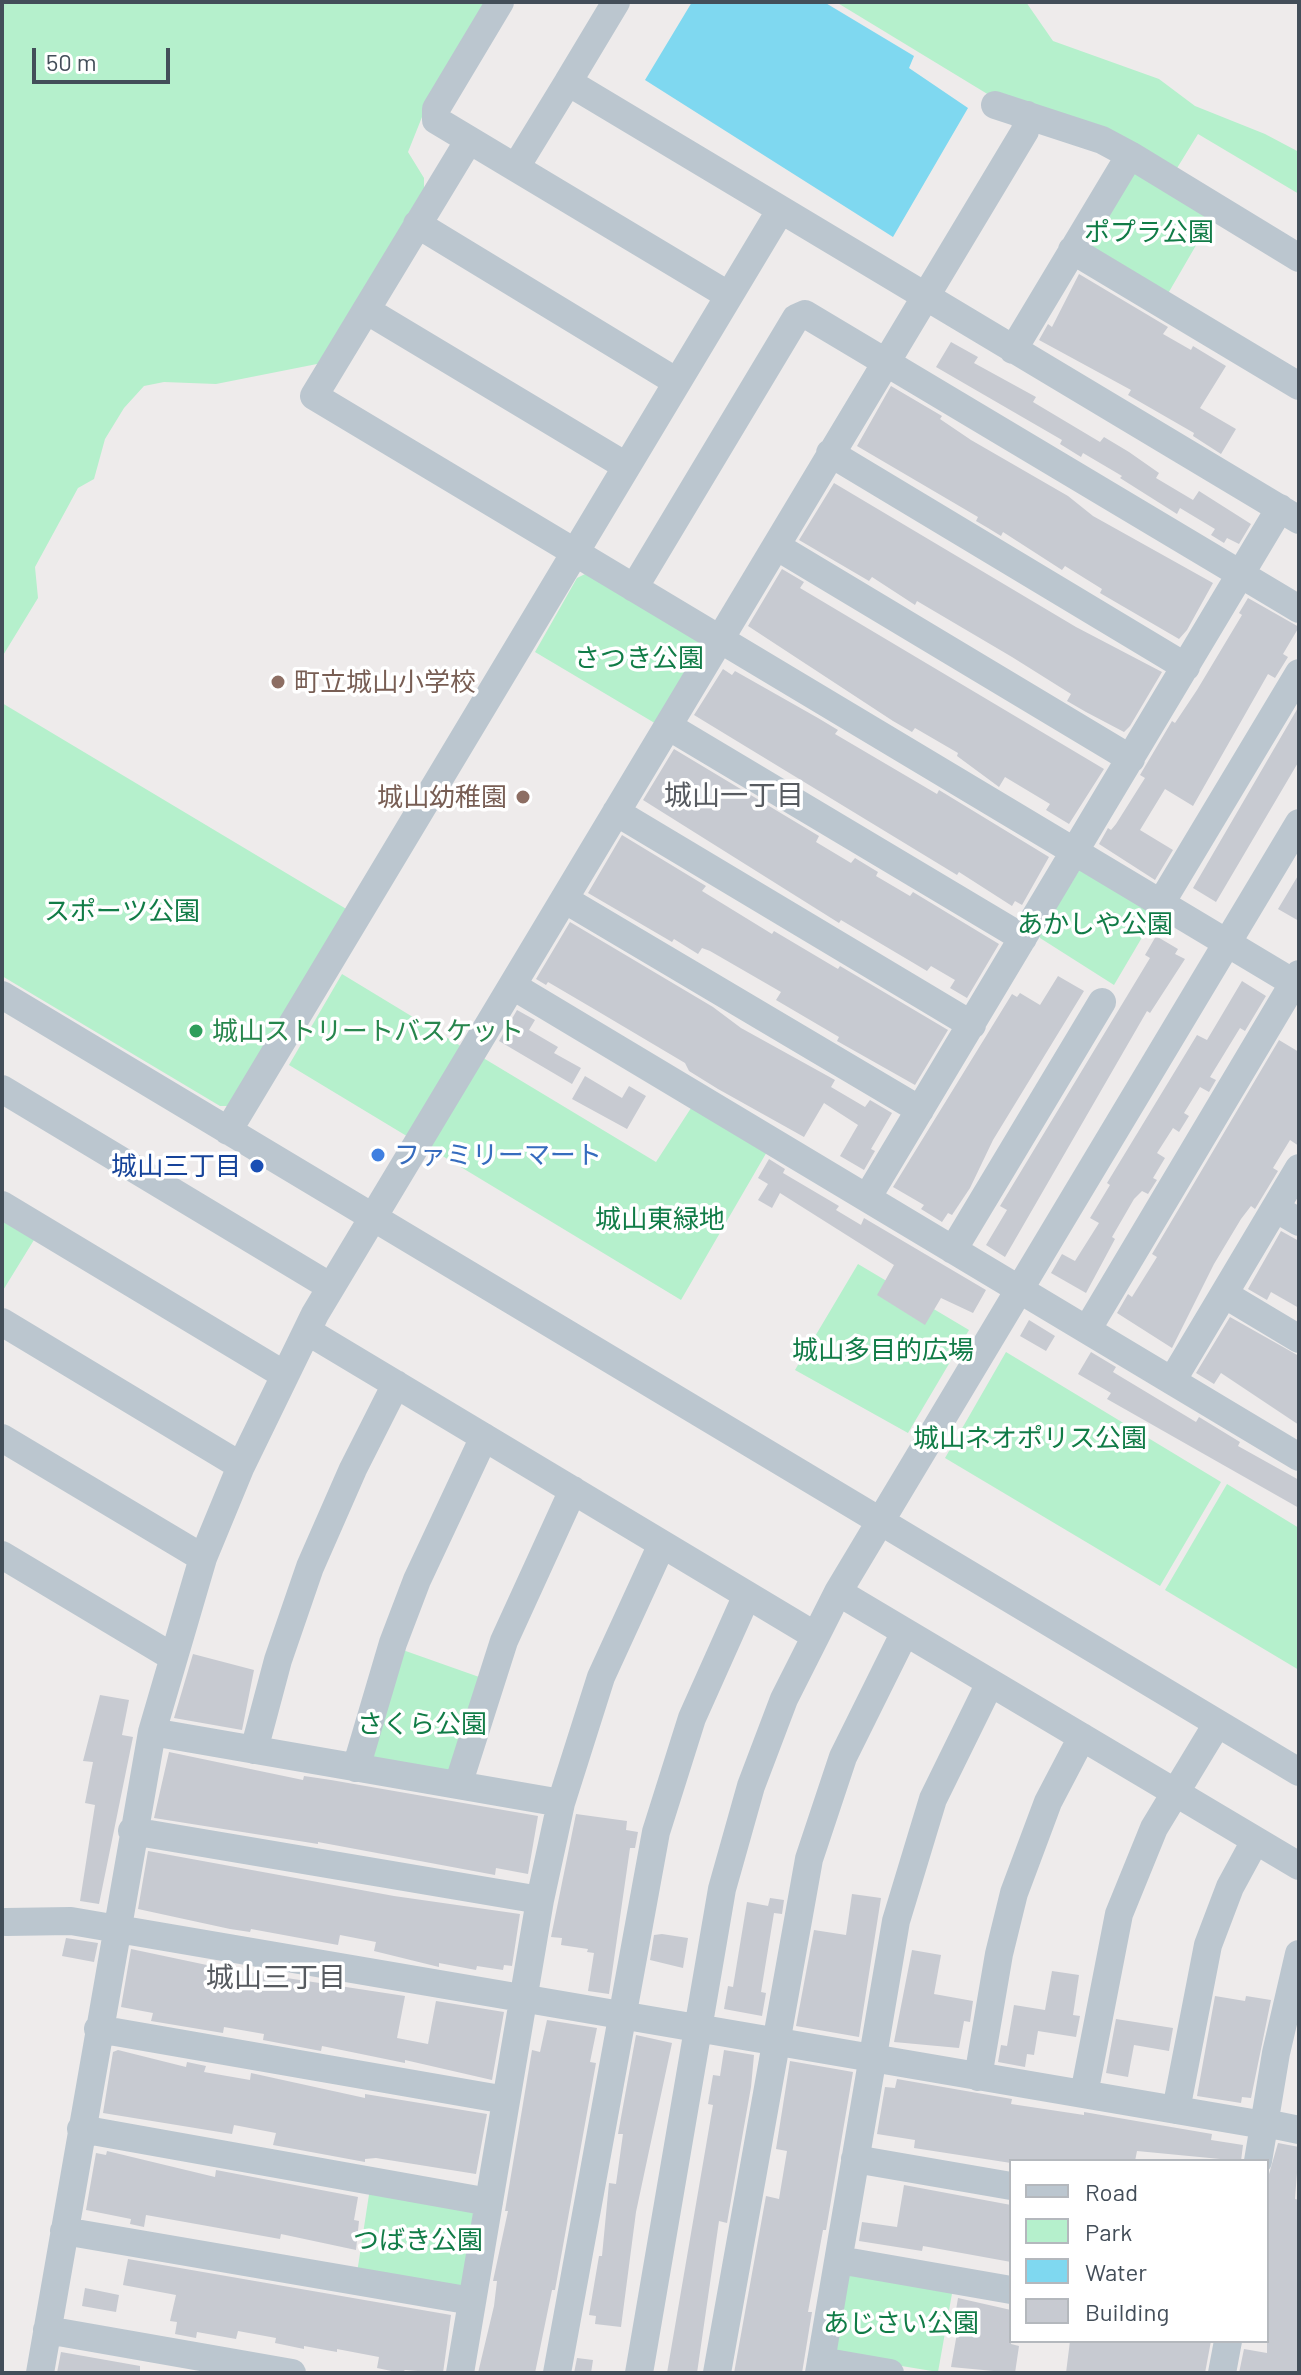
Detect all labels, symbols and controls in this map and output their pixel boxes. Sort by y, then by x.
scale bar [36,32,174,82]
text: 50 m [46,47,97,76]
park label: ポプラ公園 [1084,216,1214,248]
park label: さつき公園 [574,642,704,674]
place label: 町立城山小学校 [294,666,476,698]
marker: 町立城山小学校 [269,673,287,691]
district label: 城山一丁目 [664,779,804,813]
place label: 城山幼稚園 [377,781,507,813]
marker: 城山幼稚園 [514,788,532,806]
park label: スポーツ公園 [44,895,200,927]
park label: あかしや公園 [1017,908,1173,940]
place label: 城山ストリートバスケット [212,1015,524,1047]
marker: 城山ストリートバスケット [187,1022,205,1040]
place label: ファミリーマート [394,1139,602,1171]
marker: ファミリーマート [369,1146,387,1164]
place label: 城山三丁目 [111,1150,241,1182]
marker: 城山三丁目 [248,1157,266,1175]
park label: 城山東緑地 [595,1203,725,1235]
park label: 城山多目的広場 [792,1334,974,1366]
park label: 城山ネオポリス公園 [913,1422,1147,1454]
park label: さくら公園 [357,1708,487,1740]
district label: 城山三丁目 [206,1961,346,1995]
legend [1009,2159,1269,2343]
text: Road [1085,2177,1138,2206]
text: Park [1085,2217,1132,2246]
park label: つばき公園 [353,2224,483,2256]
text: Water [1085,2257,1147,2286]
text: Building [1085,2297,1169,2326]
park label: あじさい公園 [823,2307,979,2339]

